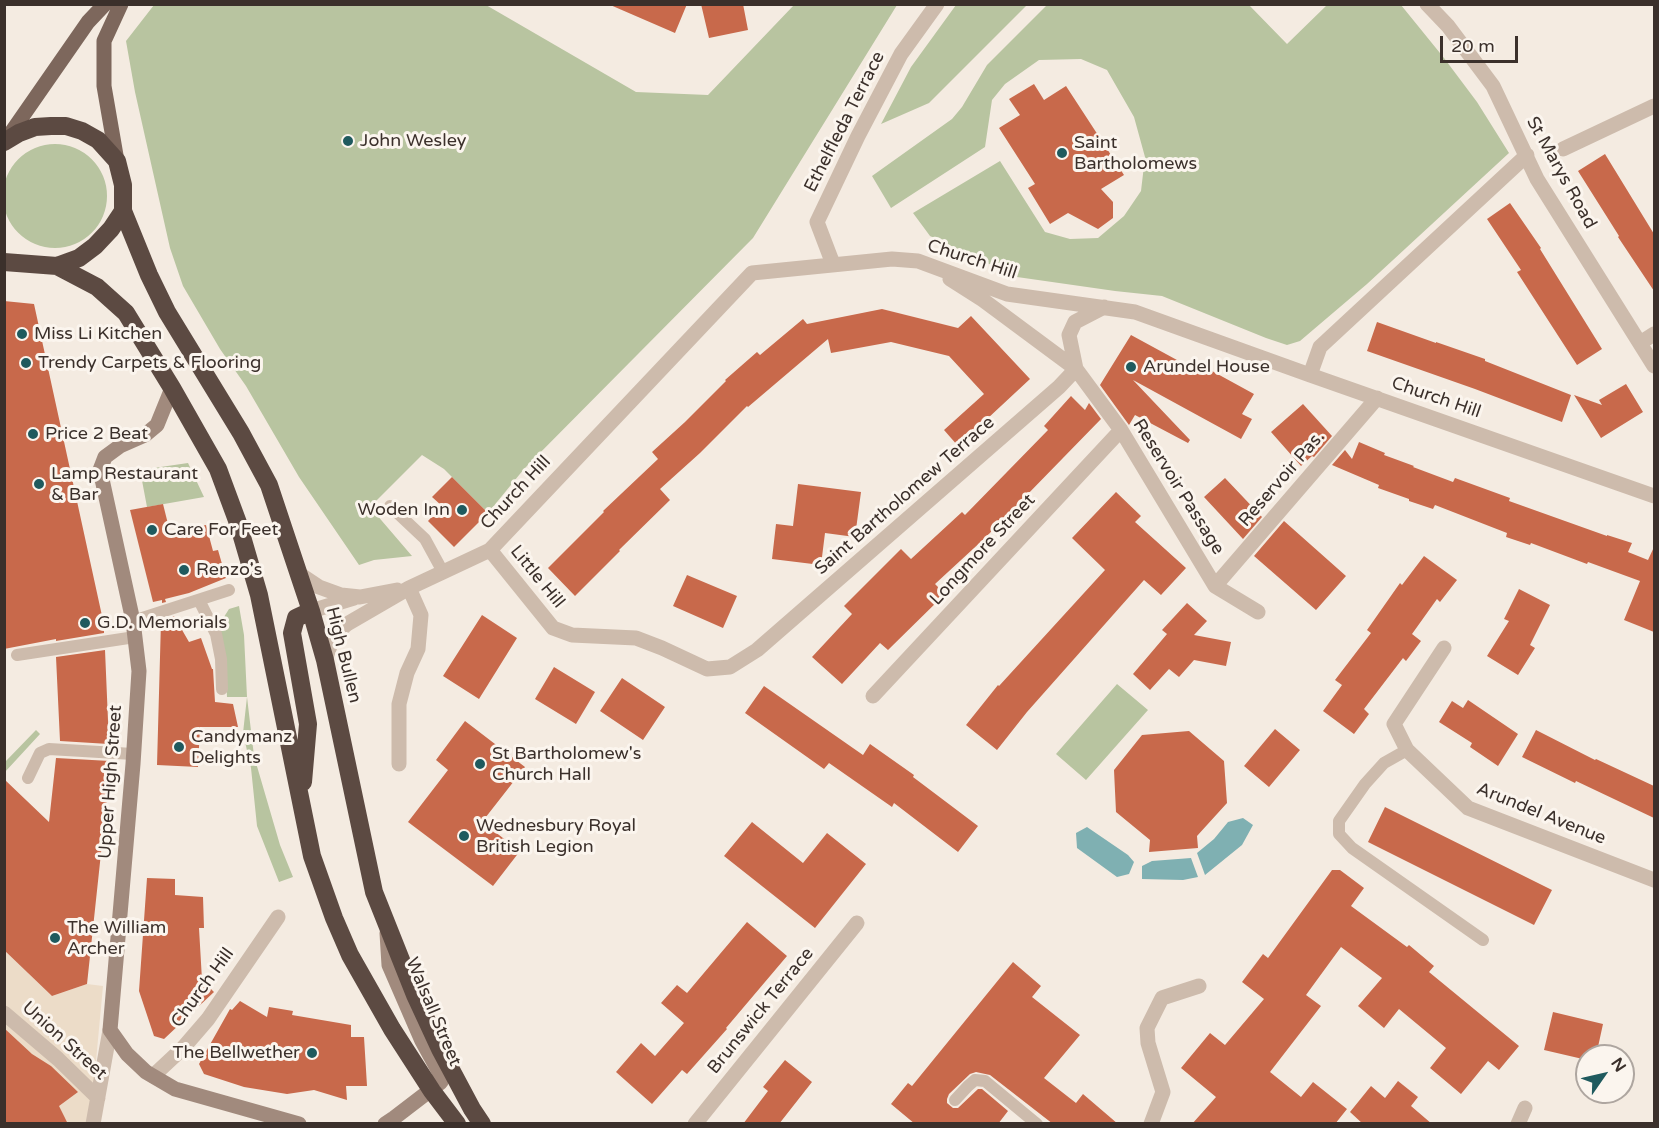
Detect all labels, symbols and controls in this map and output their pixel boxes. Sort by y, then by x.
scale bar [1443,24,1521,62]
text: 20 m [1451,35,1495,57]
street label: Ethelfleda Terrace [800,48,890,196]
street label: St Marys Road [1521,113,1601,233]
place label: John Wesley [360,130,466,152]
place label: Saint Bartholomews [1074,132,1197,174]
marker: John Wesley [341,134,355,148]
marker: Saint Bartholomews [1055,146,1069,160]
street label: Church Hill [924,235,1020,285]
place label: Miss Li Kitchen [34,323,162,345]
marker: Miss Li Kitchen [15,327,29,341]
place label: Trendy Carpets & Flooring [38,352,261,374]
marker: Trendy Carpets & Flooring [19,356,33,370]
place label: Arundel House [1143,356,1270,378]
marker: Arundel House [1124,360,1138,374]
street label: Church Hill [1388,373,1484,423]
street label: Saint Bartholomew Terrace [811,412,999,580]
street label: Reservoir Passage [1128,415,1228,559]
place label: Price 2 Beat [45,423,148,445]
marker: Price 2 Beat [26,427,40,441]
street label: Reservoir Pas. [1234,427,1330,531]
street label: Church Hill [476,452,556,534]
place label: Lamp Restaurant & Bar [51,463,198,506]
marker: Lamp Restaurant & Bar [32,477,46,491]
street label: Longmore Street [926,490,1040,610]
place label: Woden Inn [358,499,450,521]
marker: Woden Inn [455,503,469,517]
place label: Care For Feet [164,519,278,541]
marker: Care For Feet [145,523,159,537]
street label: Little Hill [505,541,569,613]
place label: Renzo's [196,559,262,581]
marker: Renzo's [177,563,191,577]
street label: High Bullen [321,605,365,705]
place label: G.D. Memorials [97,612,227,634]
marker: G.D. Memorials [78,616,92,630]
street label: Upper High Street [95,704,127,860]
place label: Candymanz Delights [191,726,292,768]
marker: Candymanz Delights [172,740,186,754]
place label: St Bartholomew's Church Hall [492,743,641,786]
marker: St Bartholomew's Church Hall [473,757,487,771]
street label: Arundel Avenue [1473,778,1609,850]
place label: Wednesbury Royal British Legion [476,815,636,858]
marker: Wednesbury Royal British Legion [457,829,471,843]
place label: The William Archer [67,917,166,960]
marker: The William Archer [48,931,62,945]
street label: Church Hill [167,944,239,1032]
street label: Brunswick Terrace [703,944,819,1078]
street label: Walsall Street [400,954,466,1070]
street label: Union Street [17,997,111,1085]
place label: The Bellwether [173,1042,300,1064]
north arrow [1575,1044,1635,1104]
marker: The Bellwether [305,1046,319,1060]
text: N [1606,1054,1630,1076]

